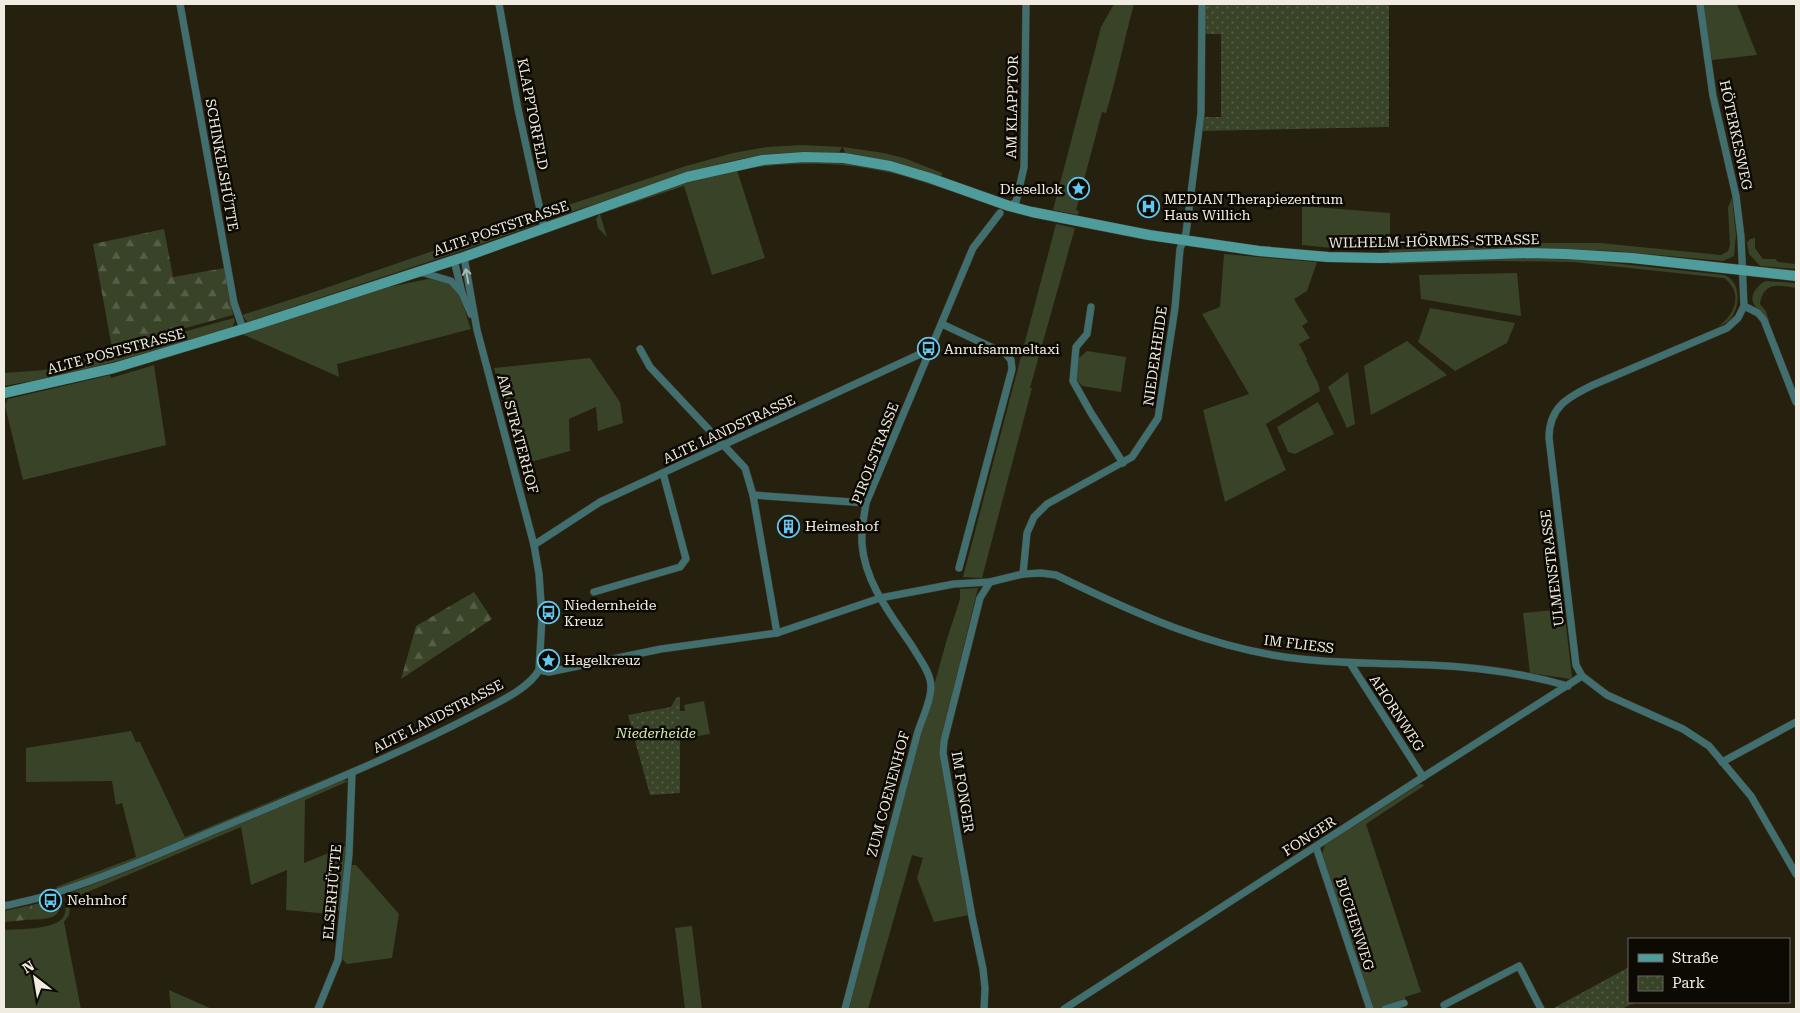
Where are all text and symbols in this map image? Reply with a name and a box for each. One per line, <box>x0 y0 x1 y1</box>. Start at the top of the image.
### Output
street label: AM KLAPPTOR <box>1003 55 1021 159</box>
street label: KLAPPTORFELD <box>514 57 552 171</box>
street label: HÖTERKESWEG <box>1717 78 1756 192</box>
street label: SCHINKELSHÜTTE <box>202 98 242 232</box>
place icon: Diesellok <box>1067 177 1091 201</box>
place label: Diesellok <box>1000 181 1063 197</box>
place label: MEDIAN Therapiezentrum Haus Willich <box>1164 191 1343 223</box>
hospital icon: MEDIAN Therapiezentrum Haus Willich <box>1136 195 1160 219</box>
street label: ALTE POSTSTRASSE <box>431 197 571 259</box>
street label: WILHELM-HÖRMES-STRASSE <box>1329 231 1540 251</box>
one-way arrow <box>462 268 472 284</box>
street label: NIEDERHEIDE <box>1140 305 1170 407</box>
street label: ALTE POSTSTRASSE <box>45 325 187 377</box>
bus stop icon: Anrufsammeltaxi <box>916 337 940 361</box>
place label: Anrufsammeltaxi <box>944 341 1060 357</box>
street label: AM STRATERHOF <box>494 373 542 495</box>
street label: ALTE LANDSTRASSE <box>660 391 798 467</box>
street label: PIROLSTRASSE <box>848 400 902 506</box>
street label: ULMENSTRASSE <box>1537 509 1567 627</box>
building icon: Heimeshof <box>777 514 801 538</box>
place label: Heimeshof <box>805 518 879 534</box>
place label: Niedernheide Kreuz <box>564 597 657 629</box>
bus stop icon: Niedernheide Kreuz <box>536 601 560 625</box>
street label: IM FLIESS <box>1263 632 1335 656</box>
place icon: Hagelkreuz <box>536 648 560 672</box>
place label: Hagelkreuz <box>564 652 640 668</box>
street label: AHORNWEG <box>1367 672 1428 754</box>
street label: ALTE LANDSTRASSE <box>370 676 506 756</box>
park label: Niederheide <box>615 725 696 741</box>
street label: ZUM COENENHOF <box>864 729 912 859</box>
street label: IM FONGER <box>949 750 977 834</box>
street label: FONGER <box>1279 813 1339 859</box>
street label: ELSERHÜTTE <box>320 844 344 940</box>
street label: BUCHENWEG <box>1333 876 1378 972</box>
bus stop icon: Nehnhof <box>39 888 63 912</box>
place label: Nehnhof <box>67 892 127 908</box>
legend <box>1628 938 1790 1003</box>
text: Straße <box>1672 949 1719 967</box>
north arrow <box>10 953 60 1003</box>
text: N <box>20 957 37 976</box>
text: Park <box>1672 974 1706 992</box>

